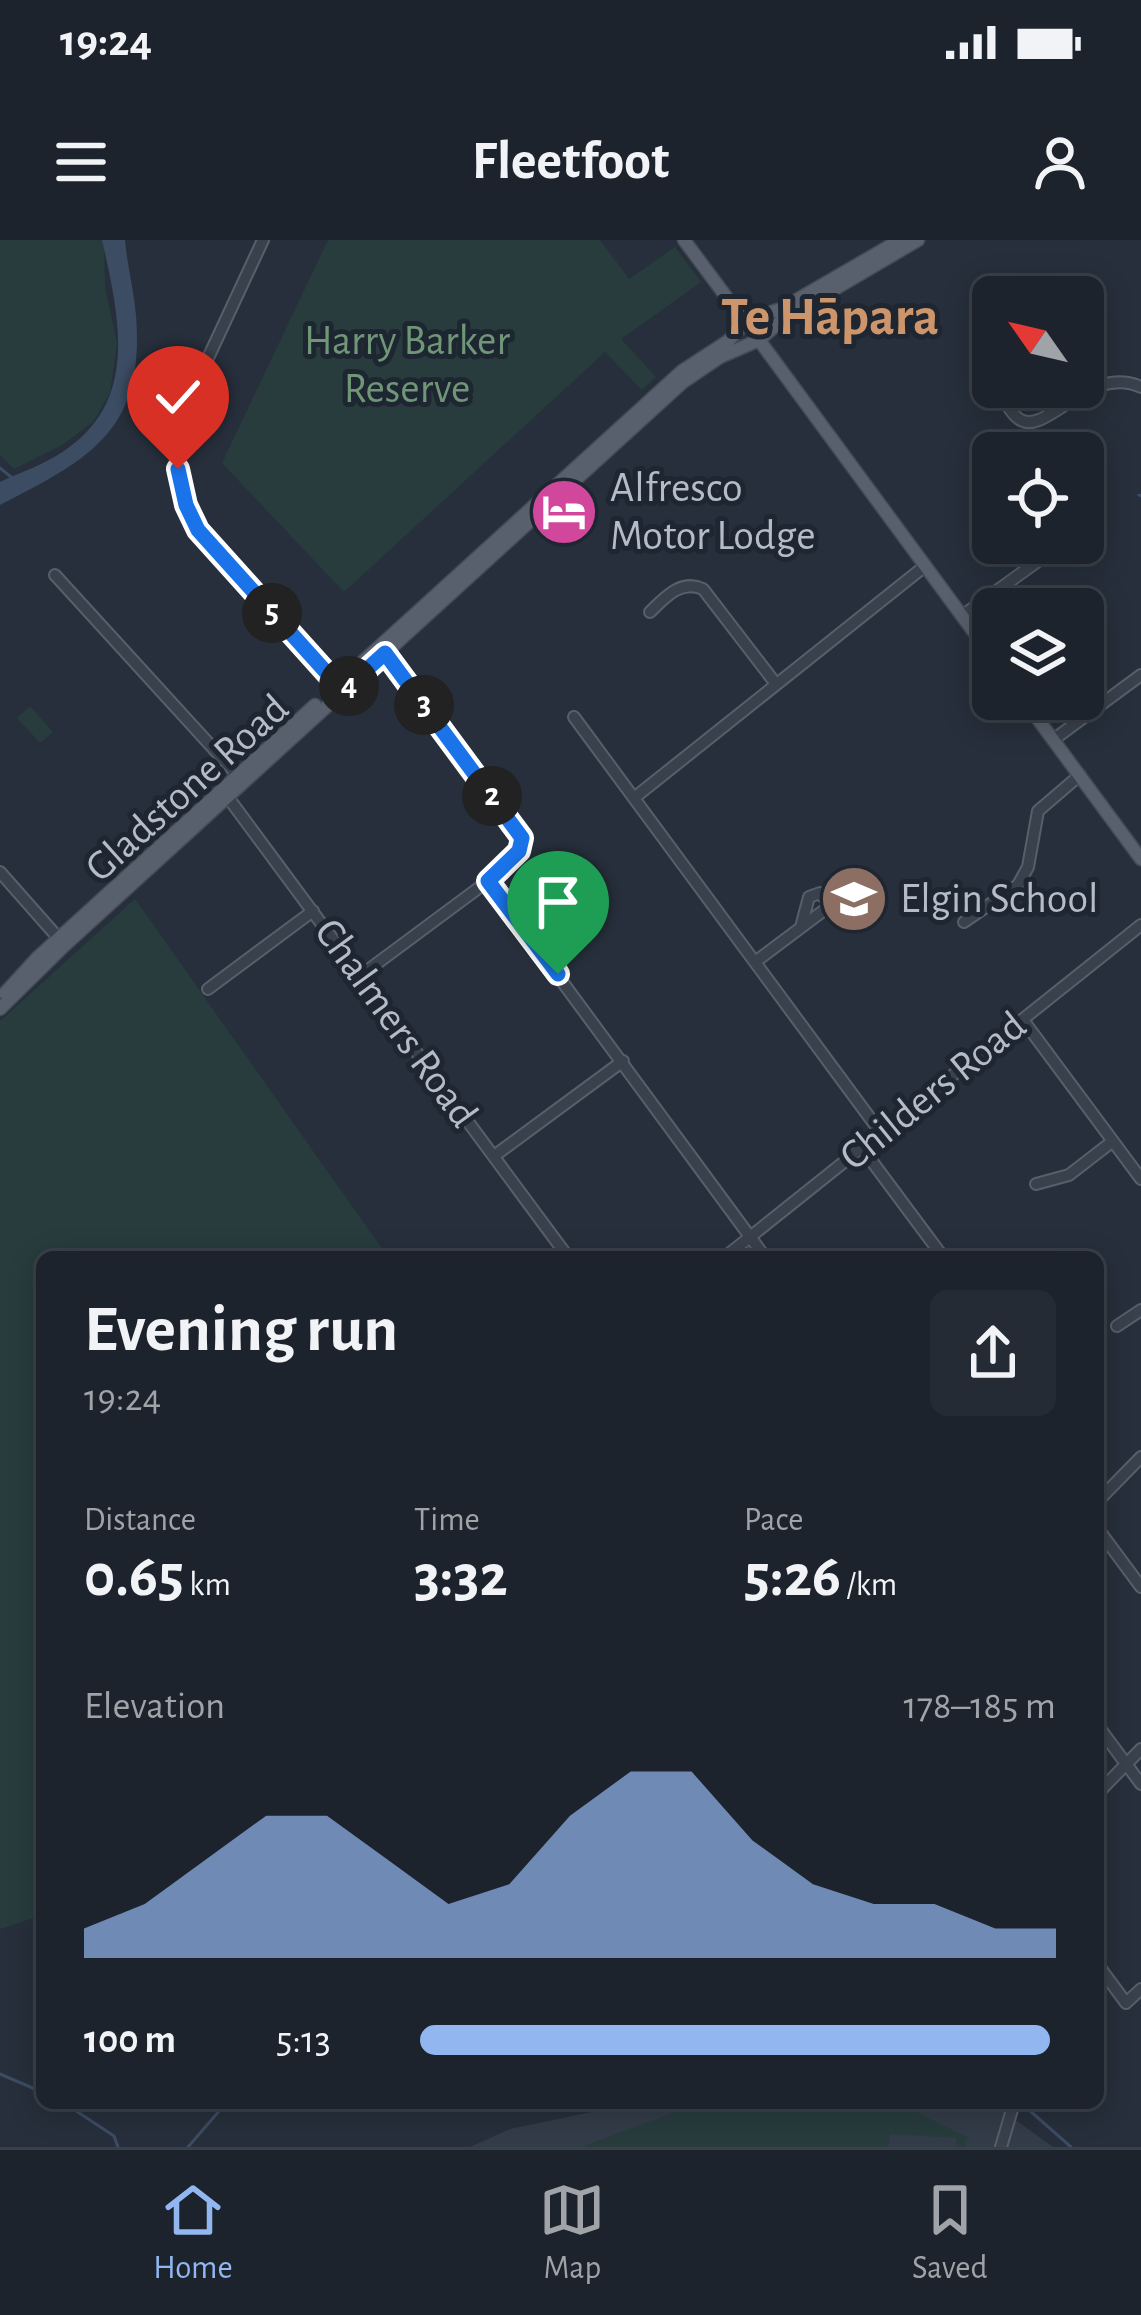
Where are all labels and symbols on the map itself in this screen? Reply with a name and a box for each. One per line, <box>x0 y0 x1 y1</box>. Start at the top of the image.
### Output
north arrow <box>972 276 1104 408</box>
district label: Te Hāpara <box>721 291 939 345</box>
park label: Harry Barker Reserve <box>304 320 510 410</box>
pin <box>127 346 229 469</box>
place label: Alfresco Motor Lodge <box>610 467 816 557</box>
hotel icon: Alfresco Motor Lodge <box>529 477 599 547</box>
pin: 5 <box>242 583 302 643</box>
pin: 4 <box>319 656 379 716</box>
pin: 3 <box>394 675 454 735</box>
street label: Gladstone Road <box>78 687 296 889</box>
pin: 2 <box>462 766 522 826</box>
pin <box>507 851 609 974</box>
school or university icon: Elgin School <box>819 864 889 934</box>
place label: Elgin School <box>900 878 1098 920</box>
street label: Chalmers Road <box>307 911 485 1135</box>
street label: Childers Road <box>832 1004 1034 1178</box>

